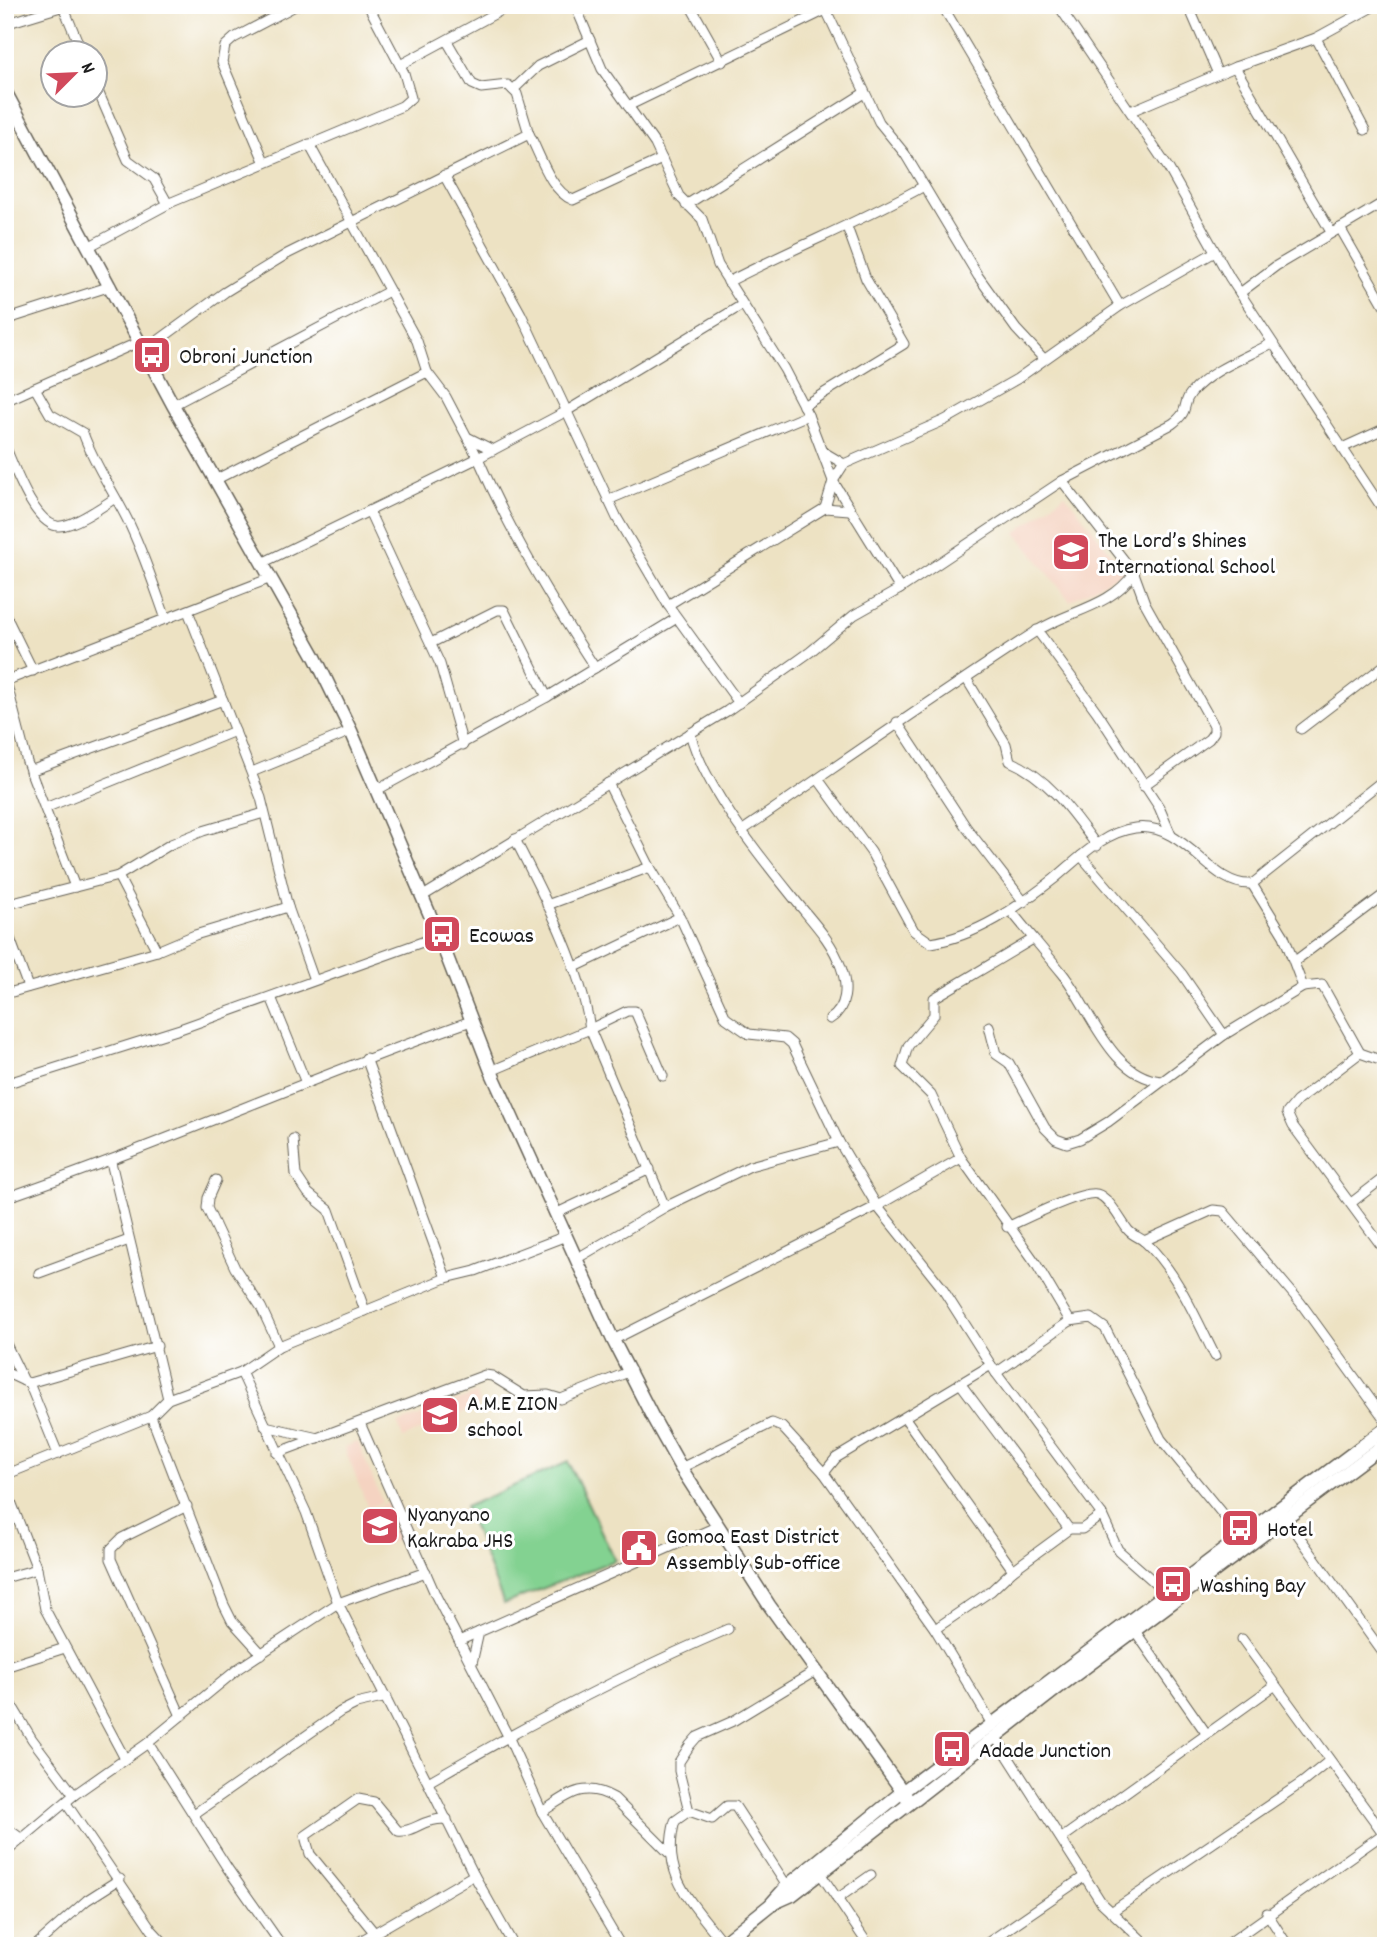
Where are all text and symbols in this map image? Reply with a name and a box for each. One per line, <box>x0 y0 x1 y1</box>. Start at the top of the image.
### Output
north arrow <box>38 38 108 108</box>
text: N <box>72 59 101 78</box>
bus stop icon: Obroni Junction <box>131 334 173 376</box>
place label: Obroni Junction <box>179 342 313 375</box>
place label: The Lord’s Shines International School <box>1098 526 1276 585</box>
school or university icon: The Lord’s Shines International School <box>1050 531 1092 573</box>
bus stop icon: Ecowas <box>421 913 463 955</box>
place label: Ecowas <box>469 921 534 954</box>
place label: A.M.E ZION school <box>467 1389 558 1448</box>
school or university icon: A.M.E ZION school <box>419 1394 461 1436</box>
place label: Nyanyano Kakraba JHS <box>407 1500 513 1559</box>
school or university icon: Nyanyano Kakraba JHS <box>359 1505 401 1547</box>
bus stop icon: Hotel <box>1219 1507 1261 1549</box>
place label: Hotel <box>1267 1515 1314 1548</box>
place label: Gomoa East District Assembly Sub-office <box>666 1522 840 1581</box>
public building icon: Gomoa East District Assembly Sub-office <box>618 1527 660 1569</box>
bus stop icon: Washing Bay <box>1152 1563 1194 1605</box>
place label: Washing Bay <box>1200 1571 1306 1604</box>
bus stop icon: Adade Junction <box>931 1728 973 1770</box>
place label: Adade Junction <box>979 1736 1111 1769</box>

